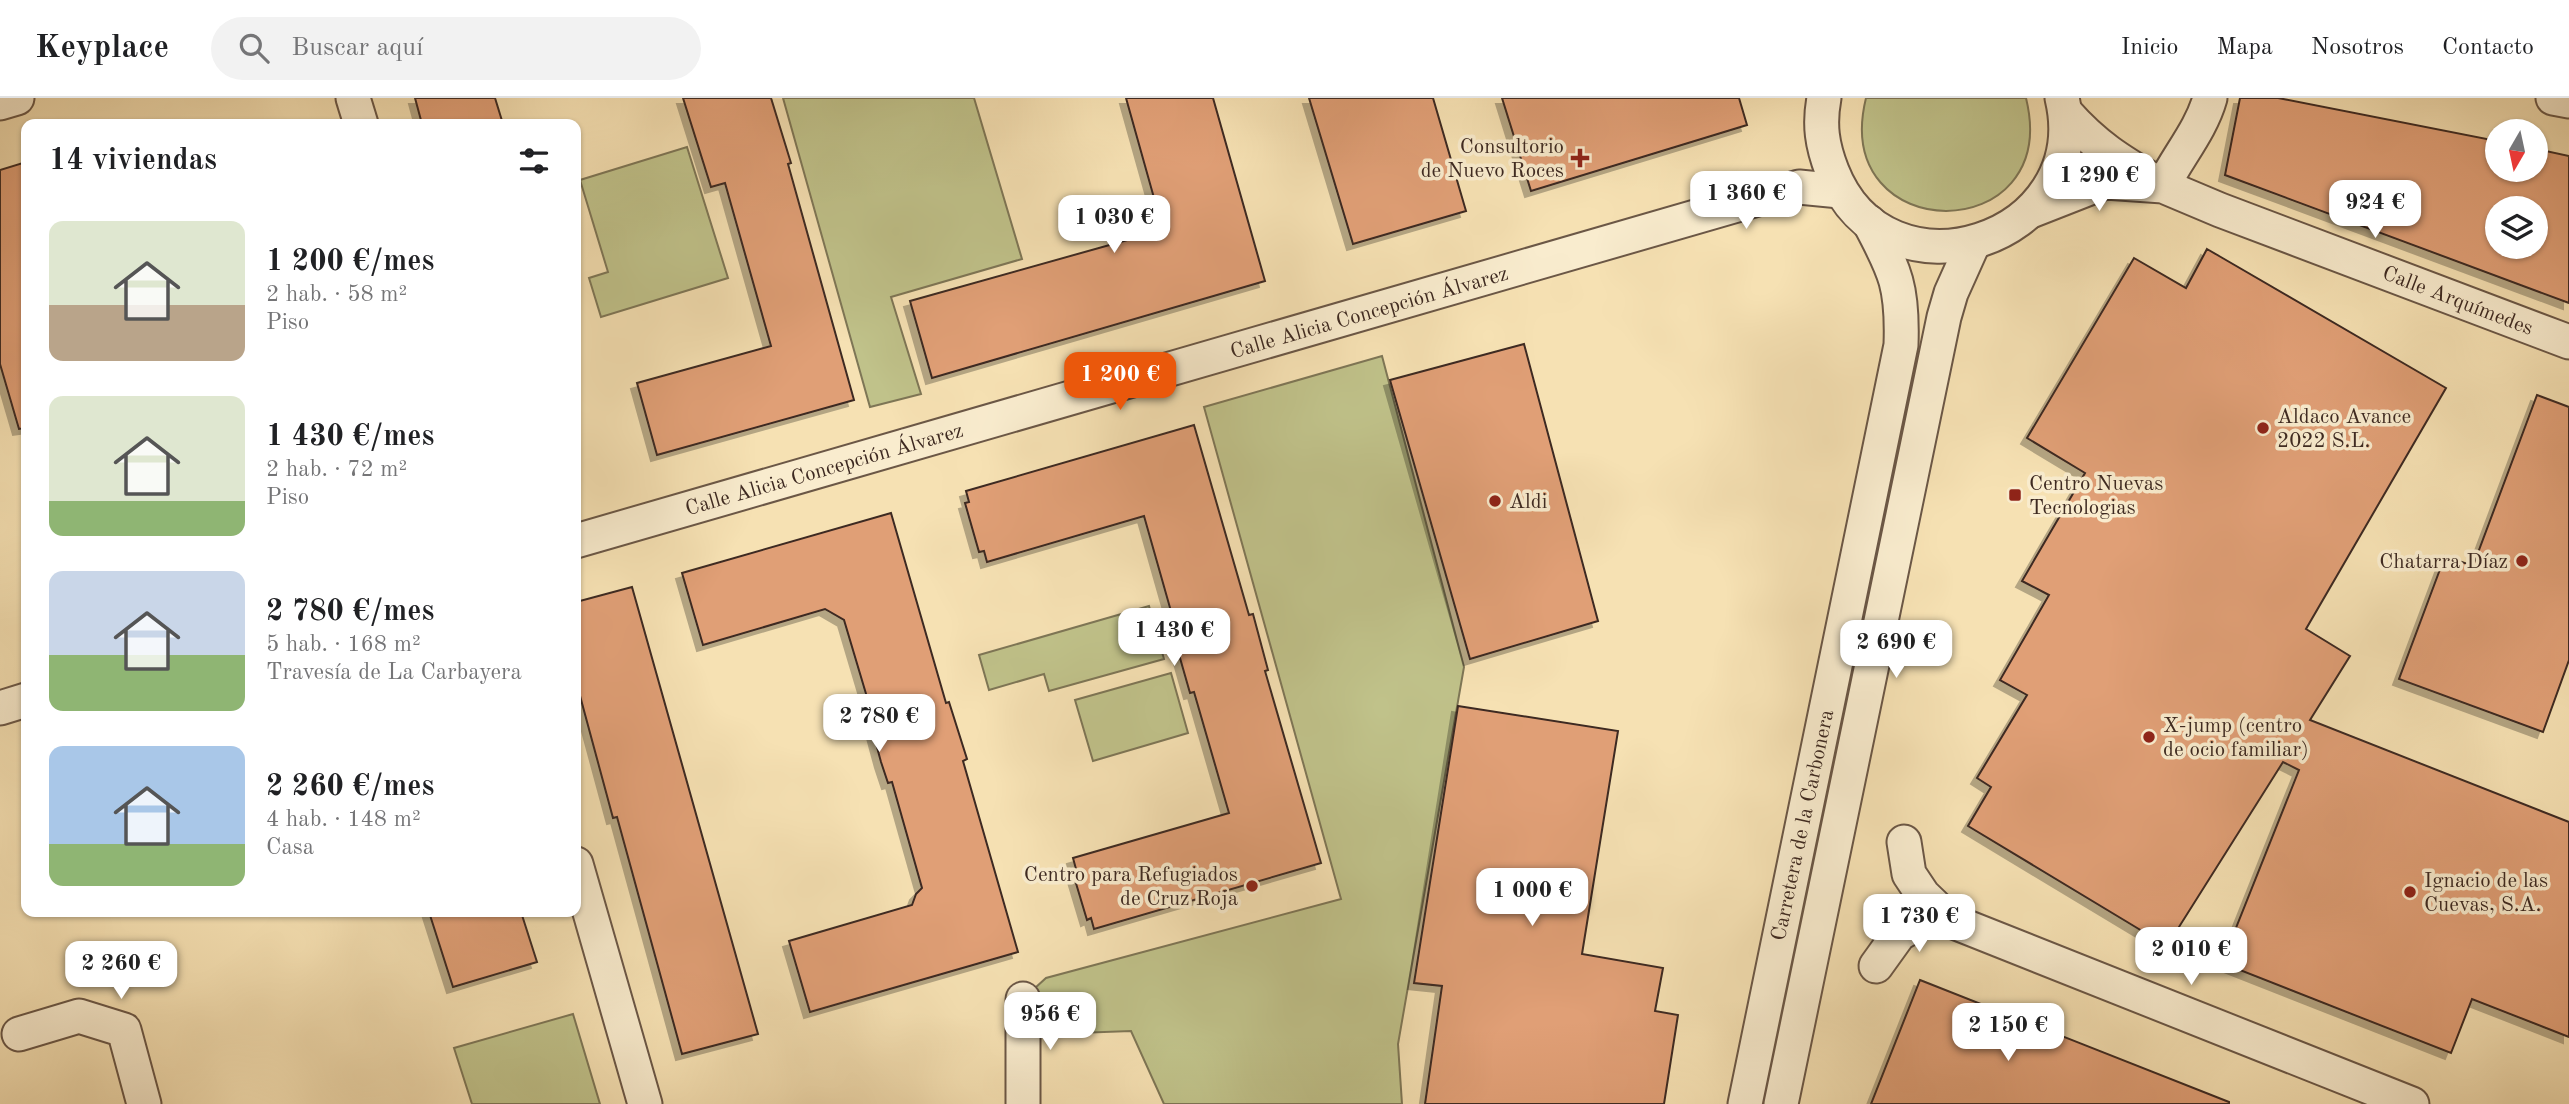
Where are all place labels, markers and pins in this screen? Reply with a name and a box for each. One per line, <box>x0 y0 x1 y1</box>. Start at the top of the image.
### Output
place label: Consultorio de Nuevo Roces <box>1421 137 1564 182</box>
marker: Consultorio de Nuevo Roces <box>1570 148 1590 168</box>
pin: 1 290 € <box>2034 153 2164 213</box>
pin: 1 360 € <box>1681 172 1811 231</box>
pin: 924 € <box>2326 180 2424 240</box>
pin: 1 030 € <box>1049 195 1179 255</box>
pin: 1 200 € <box>1055 352 1185 412</box>
place label: Aldaco Avance 2022 S.L. <box>2277 407 2411 452</box>
marker: Aldaco Avance 2022 S.L. <box>2255 420 2271 436</box>
place label: Centro Nuevas Tecnologias <box>2029 474 2163 519</box>
marker: Centro Nuevas Tecnologias <box>2007 487 2023 503</box>
place label: Aldi <box>1509 492 1547 513</box>
marker: Aldi <box>1487 493 1503 509</box>
place label: Chatarra Díaz <box>2379 552 2508 573</box>
marker: Chatarra Díaz <box>2514 553 2530 569</box>
pin: 1 430 € <box>1109 608 1239 668</box>
pin: 2 690 € <box>1831 620 1961 680</box>
pin: 2 780 € <box>814 694 944 754</box>
place label: X-jump (centro de ocio familiar) <box>2163 716 2309 761</box>
marker: X-jump (centro de ocio familiar) <box>2141 729 2157 745</box>
place label: Centro para Refugiados de Cruz Roja <box>1024 865 1238 910</box>
pin: 1 000 € <box>1467 868 1597 928</box>
place label: Ignacio de las Cuevas, S.A. <box>2424 871 2548 916</box>
marker: Centro para Refugiados de Cruz Roja <box>1244 878 1260 894</box>
marker: Ignacio de las Cuevas, S.A. <box>2402 884 2418 900</box>
pin: 1 730 € <box>1854 894 1984 954</box>
pin: 2 010 € <box>2126 928 2256 987</box>
pin: 2 260 € <box>56 942 186 1001</box>
pin: 956 € <box>1001 992 1099 1052</box>
pin: 2 150 € <box>1943 1004 2073 1063</box>

